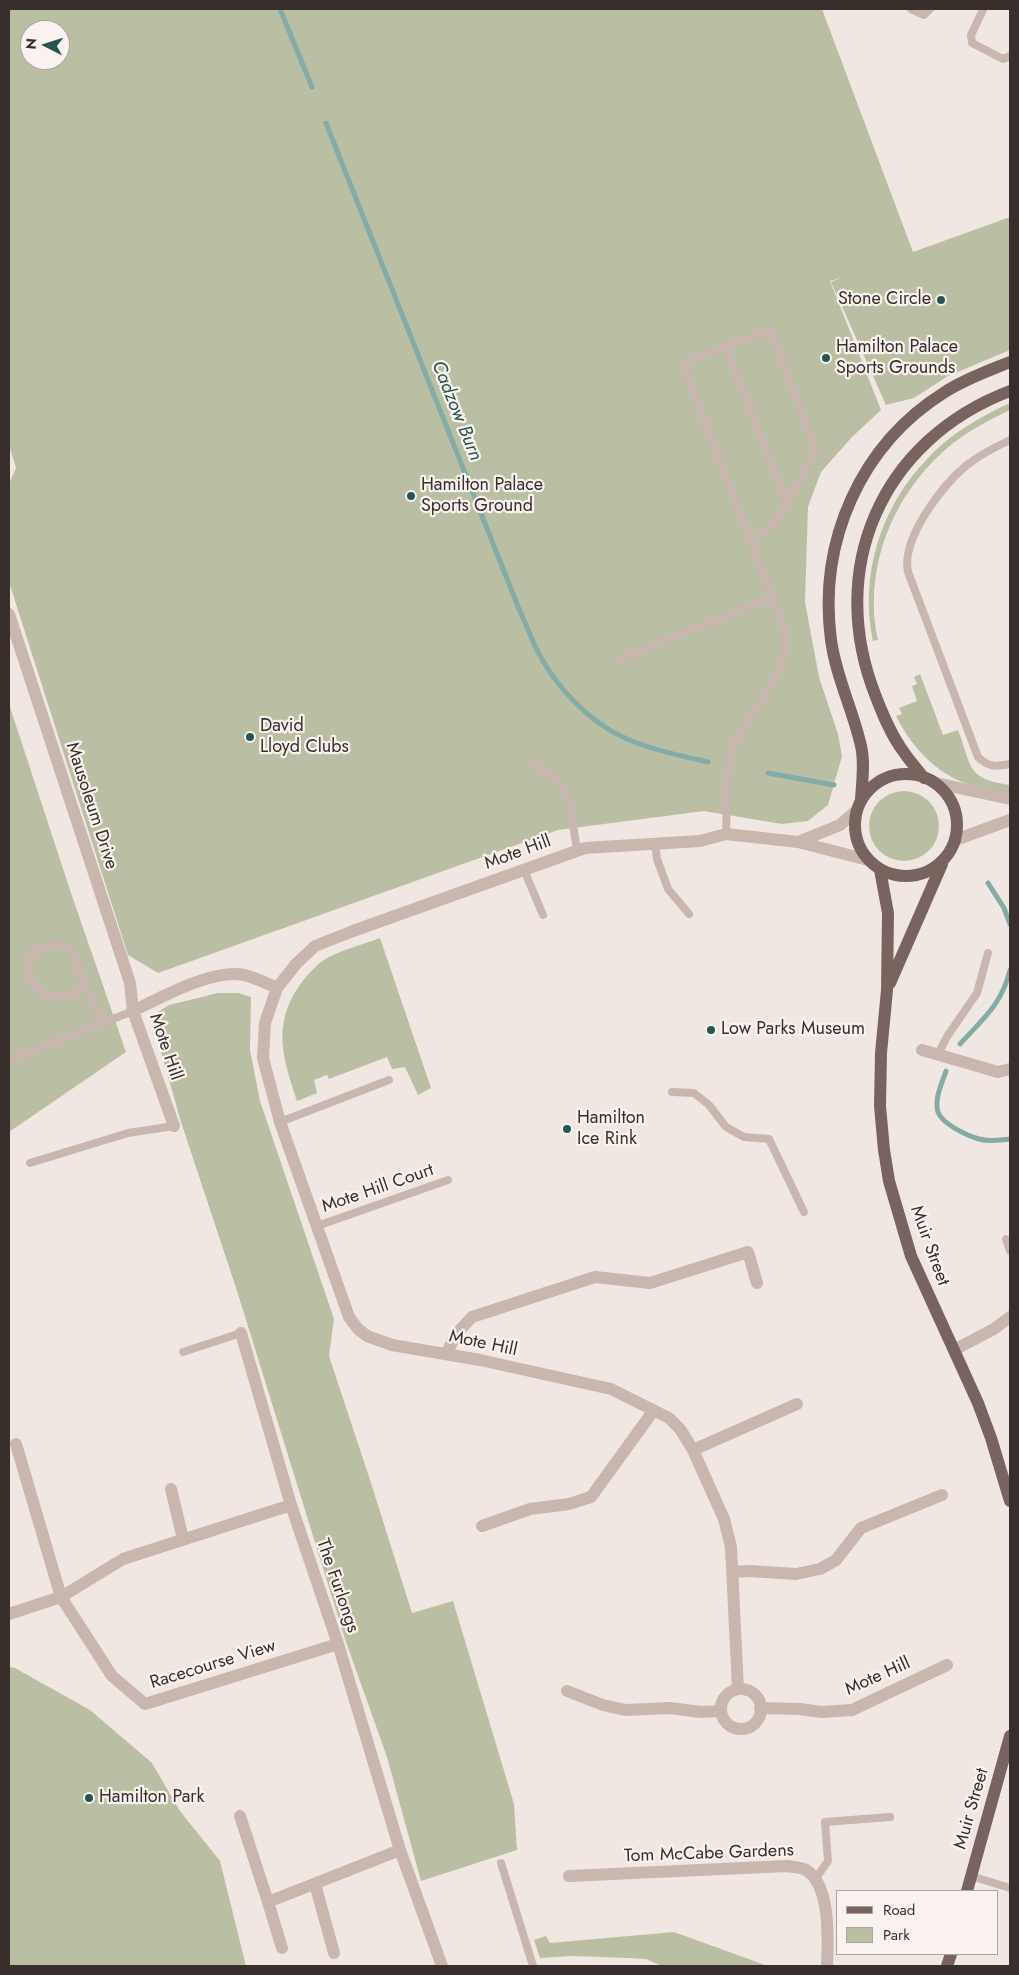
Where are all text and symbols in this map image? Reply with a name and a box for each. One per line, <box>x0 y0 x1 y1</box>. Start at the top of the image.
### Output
north arrow <box>20 20 70 70</box>
text: N <box>21 37 42 50</box>
place label: Stone Circle <box>838 289 931 311</box>
marker: Stone Circle <box>935 294 947 306</box>
place label: Hamilton Palace Sports Grounds <box>836 337 958 379</box>
marker: Hamilton Palace Sports Grounds <box>820 352 832 364</box>
water label: Cadzow Burn <box>426 358 486 464</box>
place label: Hamilton Palace Sports Ground <box>421 475 543 518</box>
marker: Hamilton Palace Sports Ground <box>405 490 417 502</box>
place label: David Lloyd Clubs <box>260 716 349 759</box>
marker: David Lloyd Clubs <box>244 731 256 743</box>
street label: Mausoleum Drive <box>60 740 122 872</box>
street label: Mote Hill <box>482 831 554 875</box>
street label: Mote Hill <box>144 1011 186 1083</box>
place label: Low Parks Museum <box>721 1019 865 1041</box>
marker: Low Parks Museum <box>705 1024 717 1036</box>
place label: Hamilton Ice Rink <box>577 1108 645 1150</box>
marker: Hamilton Ice Rink <box>561 1123 573 1135</box>
street label: Mote Hill Court <box>319 1160 437 1218</box>
street label: Muir Street <box>905 1203 953 1289</box>
street label: Mote Hill <box>447 1326 519 1362</box>
street label: The Furlongs <box>311 1536 363 1636</box>
street label: Racecourse View <box>147 1636 279 1694</box>
street label: Mote Hill <box>842 1653 914 1701</box>
street label: Muir Street <box>950 1766 994 1852</box>
place label: Hamilton Park <box>99 1787 204 1809</box>
marker: Hamilton Park <box>83 1792 95 1804</box>
street label: Tom McCabe Gardens <box>624 1840 794 1868</box>
legend <box>836 1890 999 1955</box>
text: Road <box>883 1899 915 1921</box>
text: Park <box>883 1924 910 1946</box>

